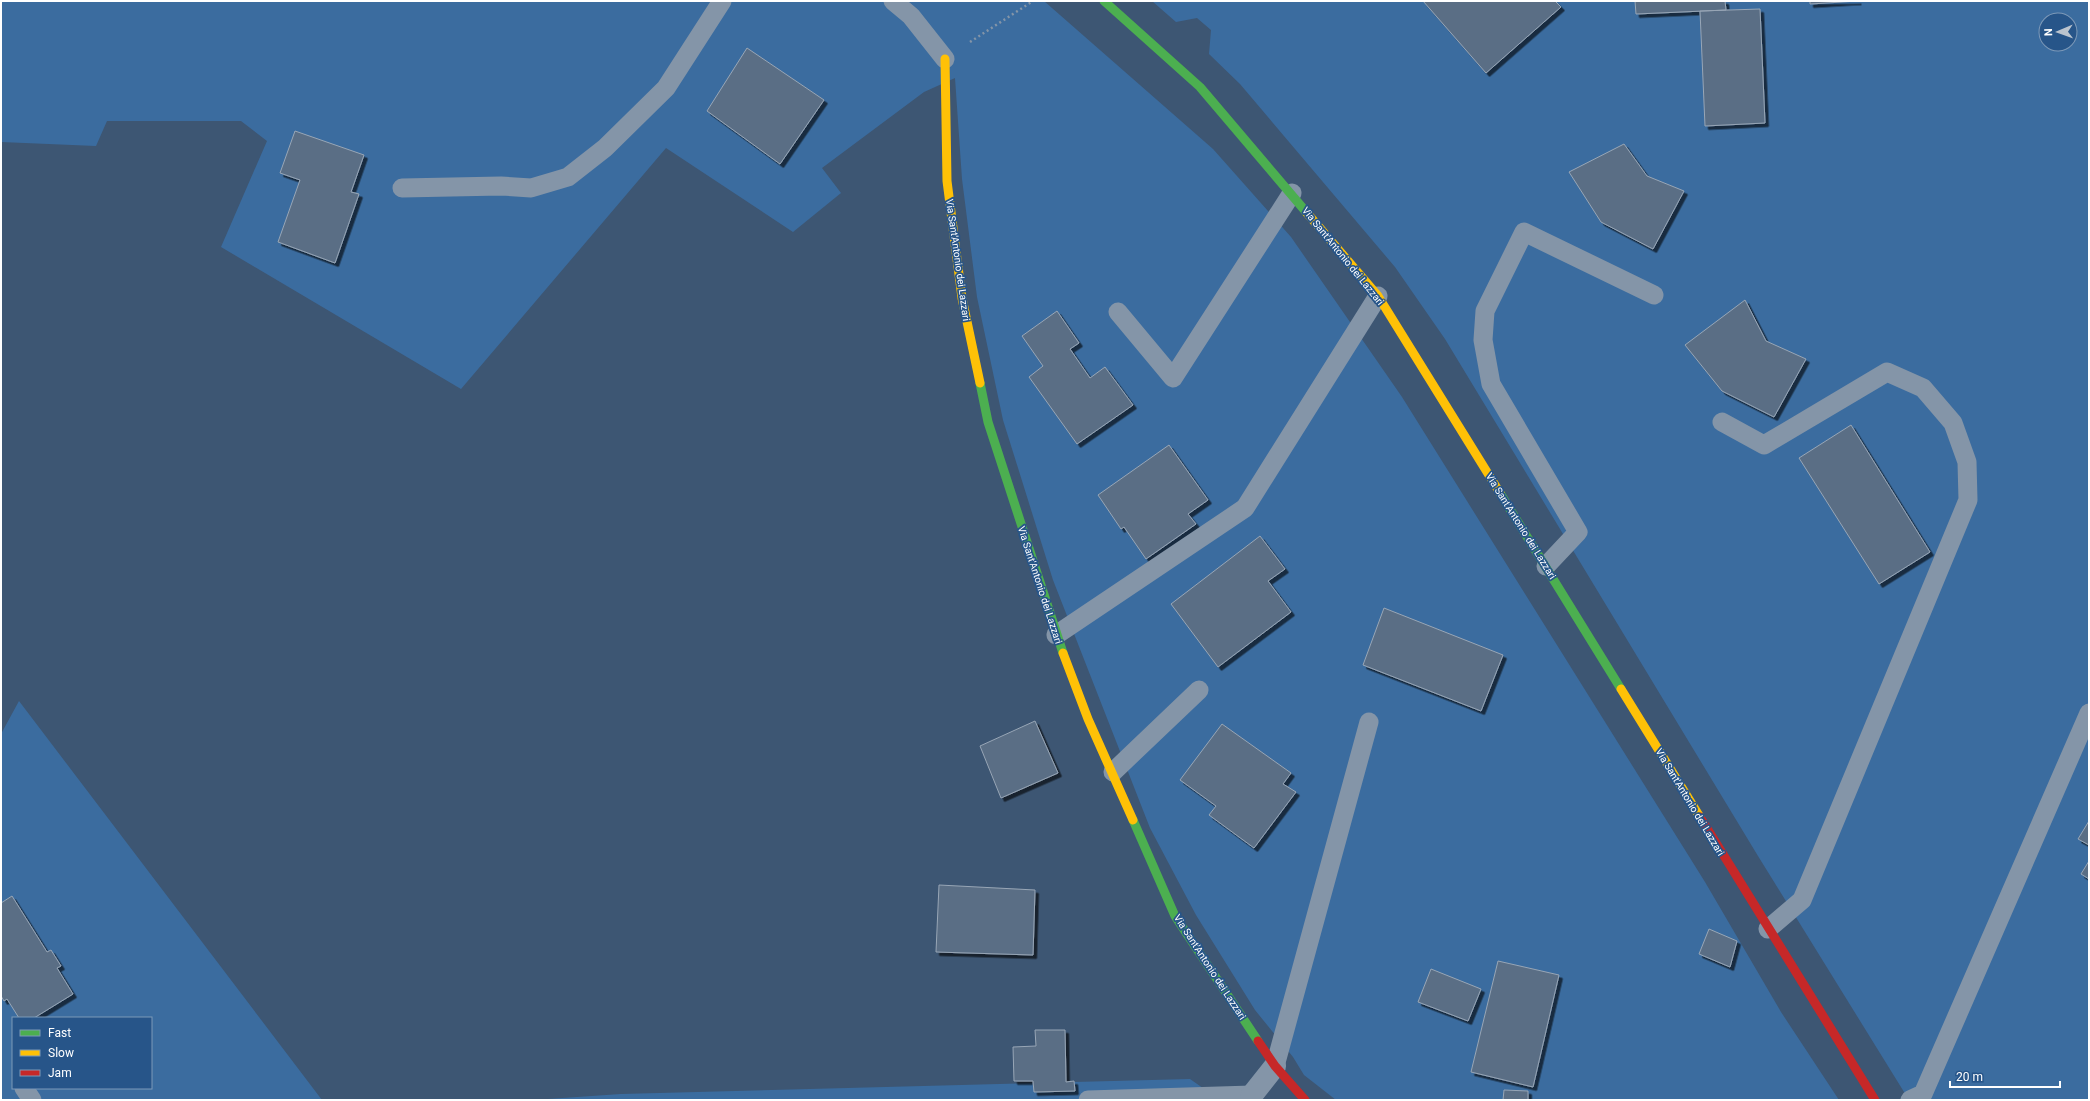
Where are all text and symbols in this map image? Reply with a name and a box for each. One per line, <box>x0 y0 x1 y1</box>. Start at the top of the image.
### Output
north arrow <box>2038 12 2078 52</box>
text: N <box>2042 28 2055 36</box>
street label: Via Sant'Antonio dei Lazzari <box>944 198 972 322</box>
street label: Via Sant'Antonio dei Lazzari <box>1300 205 1386 307</box>
street label: Via Sant'Antonio dei Lazzari <box>1484 471 1558 581</box>
street label: Via Sant'Antonio dei Lazzari <box>1016 525 1064 645</box>
street label: Via Sant'Antonio dei Lazzari <box>1654 746 1726 858</box>
street label: Via Sant'Antonio dei Lazzari <box>1172 912 1248 1022</box>
legend <box>12 1017 152 1089</box>
text: Fast <box>48 1026 71 1040</box>
text: Slow <box>48 1046 74 1060</box>
scale bar <box>1950 1063 2060 1089</box>
text: Jam <box>48 1066 72 1080</box>
text: 20 m <box>1956 1070 1983 1084</box>

